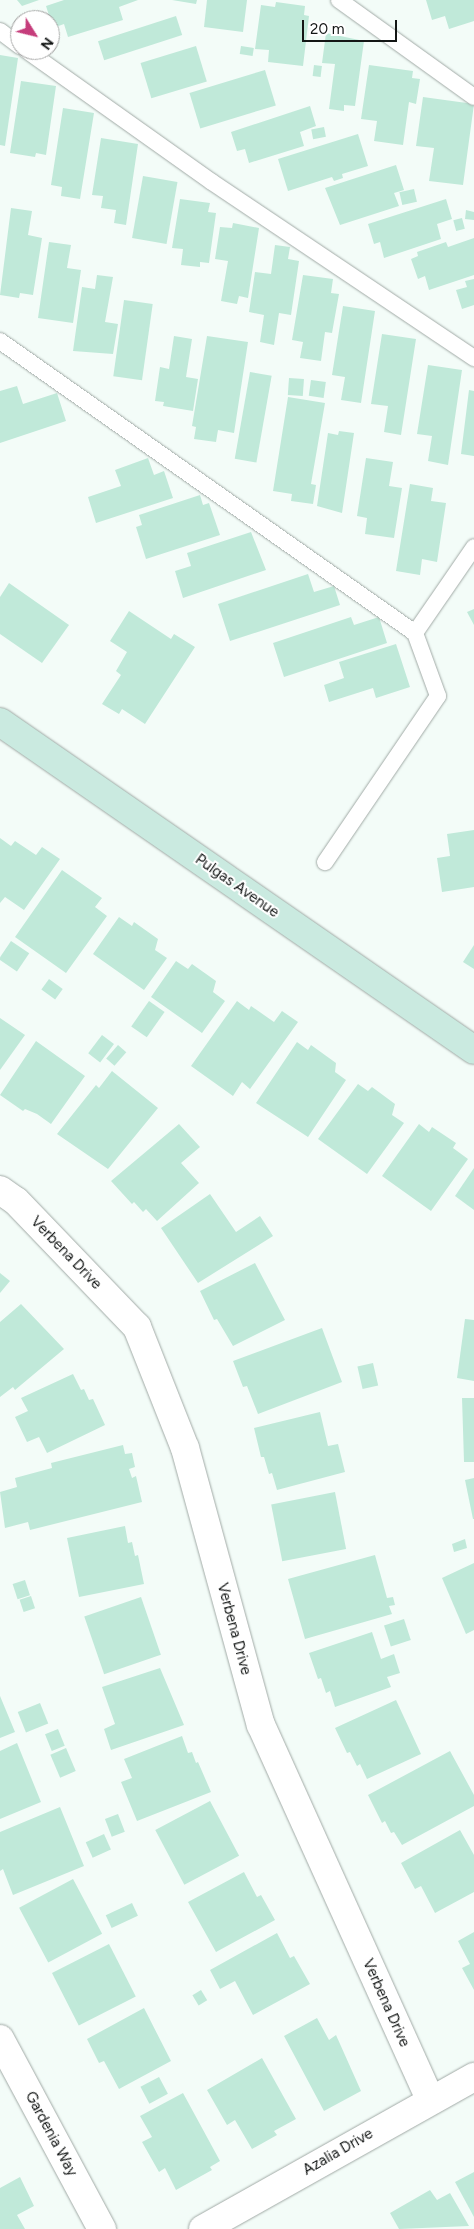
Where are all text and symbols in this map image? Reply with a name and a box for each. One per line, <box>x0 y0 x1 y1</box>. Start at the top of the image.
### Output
north arrow <box>10 10 60 60</box>
scale bar <box>304 10 399 42</box>
text: 20 m <box>310 20 344 38</box>
text: N <box>37 34 57 53</box>
street label: Pulgas Avenue <box>192 850 282 922</box>
street label: Verbena Drive <box>27 1213 105 1293</box>
street label: Verbena Drive <box>213 1581 255 1677</box>
street label: Verbena Drive <box>359 1956 413 2050</box>
street label: Gardenia Way <box>21 2088 81 2180</box>
street label: Azalia Drive <box>300 2125 376 2179</box>

